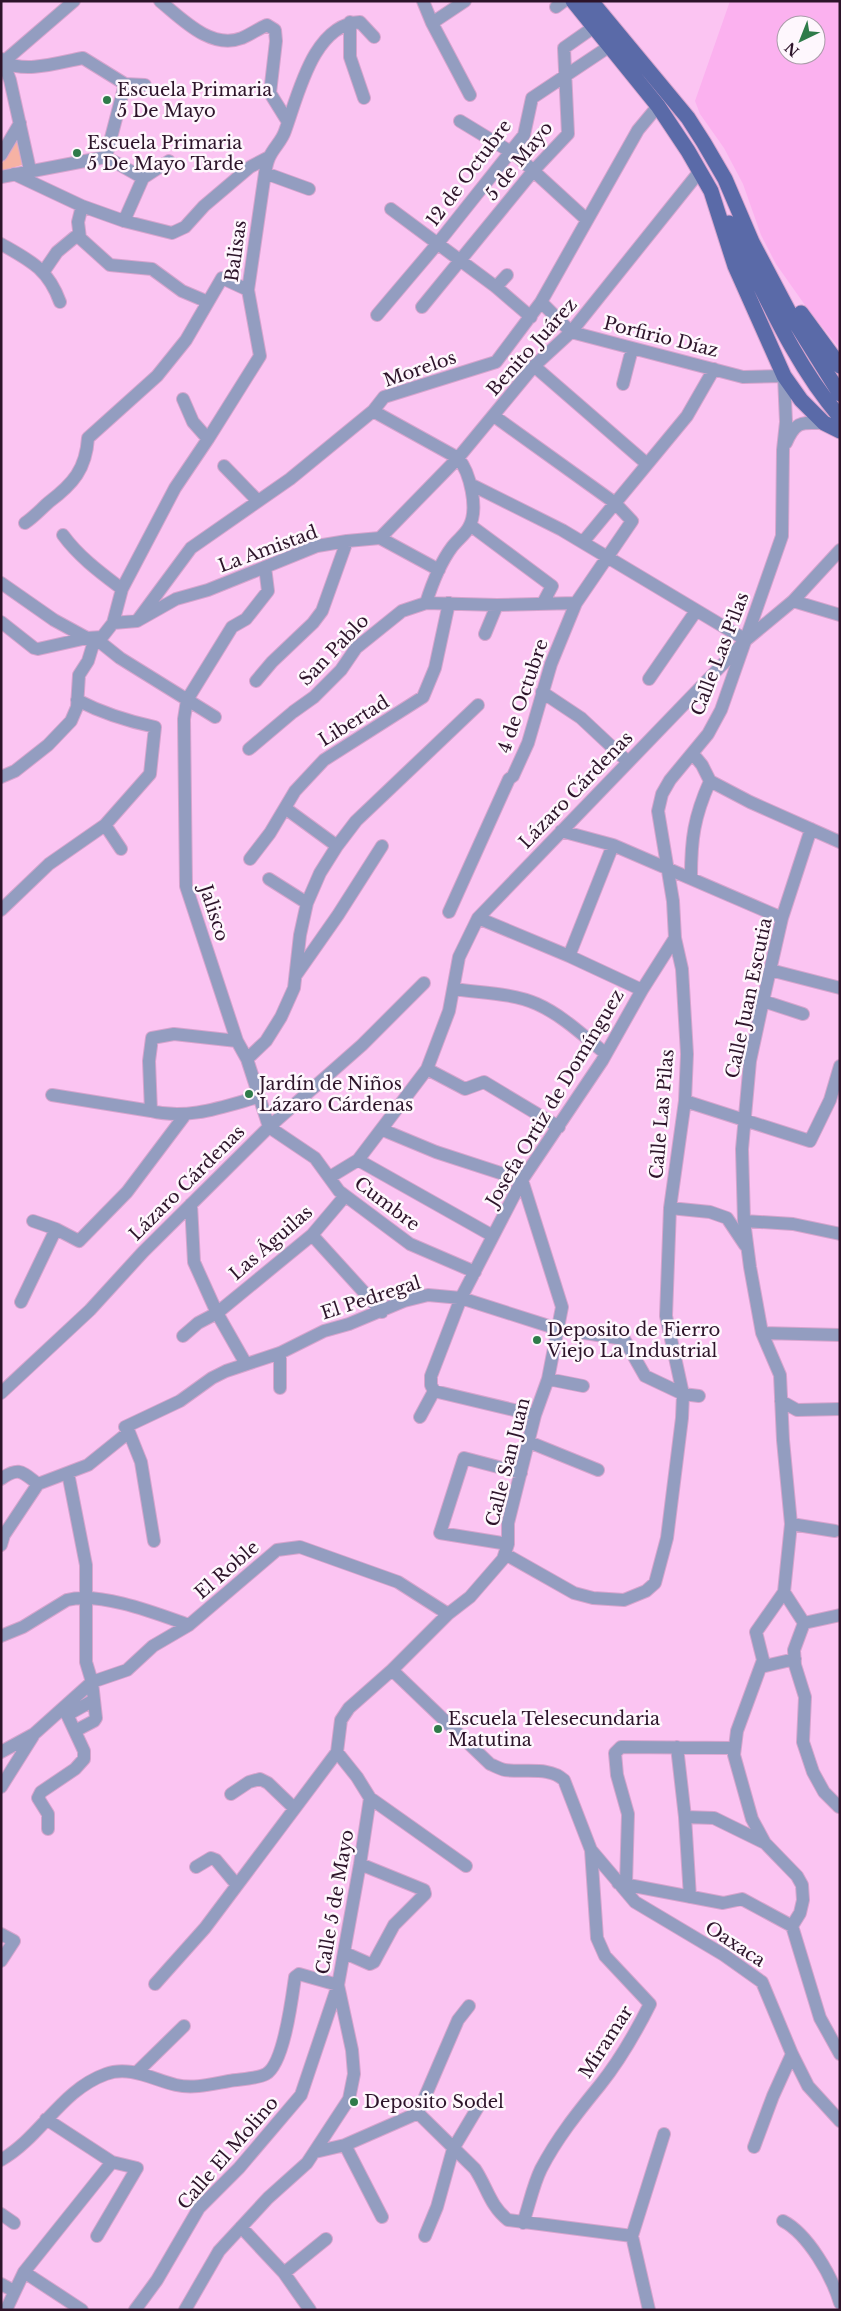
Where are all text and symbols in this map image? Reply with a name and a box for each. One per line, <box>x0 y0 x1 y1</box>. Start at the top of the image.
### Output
north arrow <box>776 15 826 65</box>
text: N <box>781 38 803 61</box>
place label: Escuela Primaria 5 De Mayo <box>117 79 272 122</box>
marker: Escuela Primaria 5 De Mayo <box>101 94 113 106</box>
street label: 12 de Octubre <box>422 115 516 231</box>
street label: 5 de Mayo <box>481 117 557 205</box>
place label: Escuela Primaria 5 De Mayo Tarde <box>87 132 244 175</box>
marker: Escuela Primaria 5 De Mayo Tarde <box>71 147 83 159</box>
street label: Balisas <box>221 219 251 283</box>
street label: Benito Juárez <box>482 294 582 400</box>
street label: Porfirio Díaz <box>601 312 721 362</box>
street label: Morelos <box>381 346 459 392</box>
street label: La Amistad <box>215 521 321 577</box>
street label: Calle Las Pilas <box>686 589 754 719</box>
street label: San Pablo <box>295 610 373 690</box>
street label: 4 de Octubre <box>493 636 553 756</box>
street label: Libertad <box>315 691 393 751</box>
street label: Lázaro Cárdenas <box>515 727 637 853</box>
street label: Jalisco <box>194 880 233 944</box>
street label: Calle Juan Escutia <box>721 916 777 1080</box>
street label: Josefa Ortiz de Domínguez <box>480 985 629 1212</box>
street label: Calle Las Pilas <box>645 1048 679 1180</box>
place label: Jardín de Niños Lázaro Cárdenas <box>257 1073 413 1116</box>
marker: Jardín de Niños Lázaro Cárdenas <box>243 1088 255 1100</box>
street label: Lázaro Cárdenas <box>125 1121 249 1245</box>
street label: Cumbre <box>350 1172 424 1236</box>
street label: Las Águilas <box>224 1200 317 1285</box>
street label: El Pedregal <box>318 1271 424 1324</box>
place label: Deposito de Fierro Viejo La Industrial <box>546 1319 720 1362</box>
marker: Deposito de Fierro Viejo La Industrial <box>531 1334 543 1346</box>
street label: Calle San Juan <box>481 1395 535 1529</box>
street label: El Roble <box>190 1536 264 1604</box>
place label: Escuela Telesecundaria Matutina <box>448 1708 660 1751</box>
marker: Escuela Telesecundaria Matutina <box>432 1723 444 1735</box>
street label: Calle 5 de Mayo <box>311 1828 359 1976</box>
street label: Oaxaca <box>701 1916 769 1972</box>
street label: Miramar <box>574 2001 638 2082</box>
place label: Deposito Sodel <box>364 2091 504 2113</box>
street label: Calle El Molino <box>173 2092 283 2214</box>
marker: Deposito Sodel <box>348 2096 360 2108</box>

